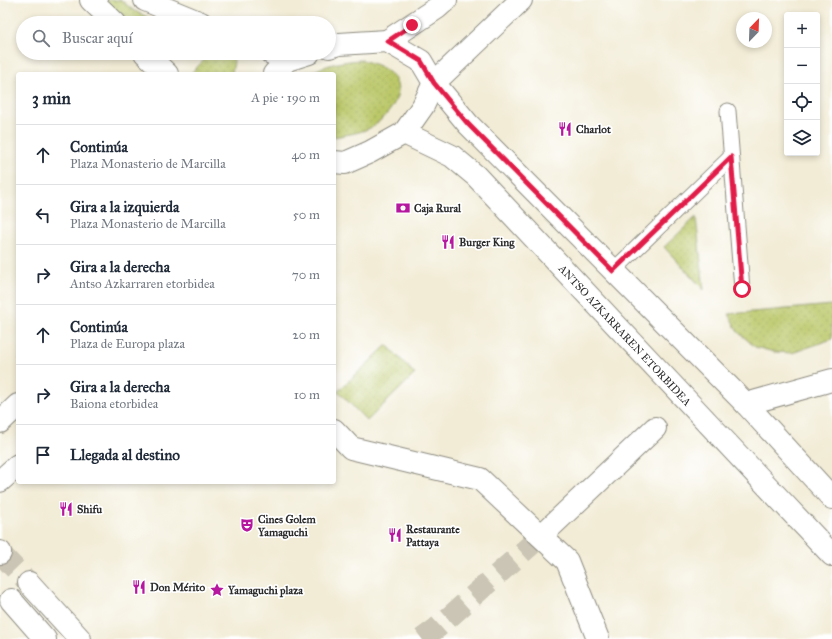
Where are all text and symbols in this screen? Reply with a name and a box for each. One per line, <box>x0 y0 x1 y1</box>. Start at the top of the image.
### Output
north arrow <box>736 12 772 48</box>
map controls <box>784 12 820 156</box>
button: + <box>784 12 820 48</box>
search box <box>16 16 336 60</box>
route end <box>403 16 421 34</box>
icon: search <box>30 27 52 49</box>
text: Buscar aquí <box>62 29 133 47</box>
button: − <box>784 48 820 84</box>
button: locate <box>784 84 820 120</box>
text: 3 min <box>32 88 71 109</box>
text: A pie · 190 m <box>251 90 320 106</box>
button: layers <box>784 120 820 156</box>
restaurant icon: Charlot <box>557 121 573 137</box>
place label: Charlot <box>576 123 611 136</box>
text: Continúa <box>70 138 128 156</box>
icon: ahead <box>32 144 54 166</box>
text: 40 m <box>291 147 320 163</box>
text: Plaza Monasterio de Marcilla <box>70 156 226 172</box>
text: Gira a la izquierda <box>70 198 179 216</box>
bank icon: Caja Rural <box>395 200 411 216</box>
place label: Caja Rural <box>414 202 462 216</box>
icon: left <box>32 204 54 226</box>
text: 50 m <box>293 207 320 223</box>
text: Plaza Monasterio de Marcilla <box>70 216 226 232</box>
restaurant icon: Burger King <box>440 234 456 250</box>
place label: Burger King <box>459 236 515 249</box>
text: Gira a la derecha <box>70 258 170 276</box>
street label: ANTSO AZKARRAREN ETORBIDEA <box>555 261 694 409</box>
icon: right <box>32 264 54 286</box>
text: 70 m <box>292 267 320 283</box>
text: Antso Azkarraren etorbidea <box>70 276 215 292</box>
route start <box>733 280 751 298</box>
text: Continúa <box>70 318 128 336</box>
icon: ahead <box>32 324 54 346</box>
text: 20 m <box>292 327 320 343</box>
text: Plaza de Europa plaza <box>70 336 185 352</box>
text: Gira a la derecha <box>70 378 170 396</box>
icon: right <box>32 384 54 406</box>
text: 10 m <box>294 387 320 403</box>
text: Baiona etorbidea <box>70 396 158 412</box>
icon: arrive <box>32 444 54 466</box>
text: Llegada al destino <box>70 446 180 464</box>
restaurant icon: Shifu <box>58 501 74 517</box>
place label: Shifu <box>77 503 102 516</box>
place label: Cines Golem Yamaguchi <box>257 513 317 539</box>
theatre icon: Cines Golem Yamaguchi <box>239 517 255 533</box>
place label: Restaurante Pattaya <box>406 523 460 550</box>
restaurant icon: Restaurante Pattaya <box>387 527 403 543</box>
restaurant icon: Don Mérito <box>131 579 147 595</box>
place label: Don Mérito <box>150 581 205 594</box>
place icon: Yamaguchi plaza <box>209 582 225 598</box>
place label: Yamaguchi plaza <box>227 584 303 598</box>

